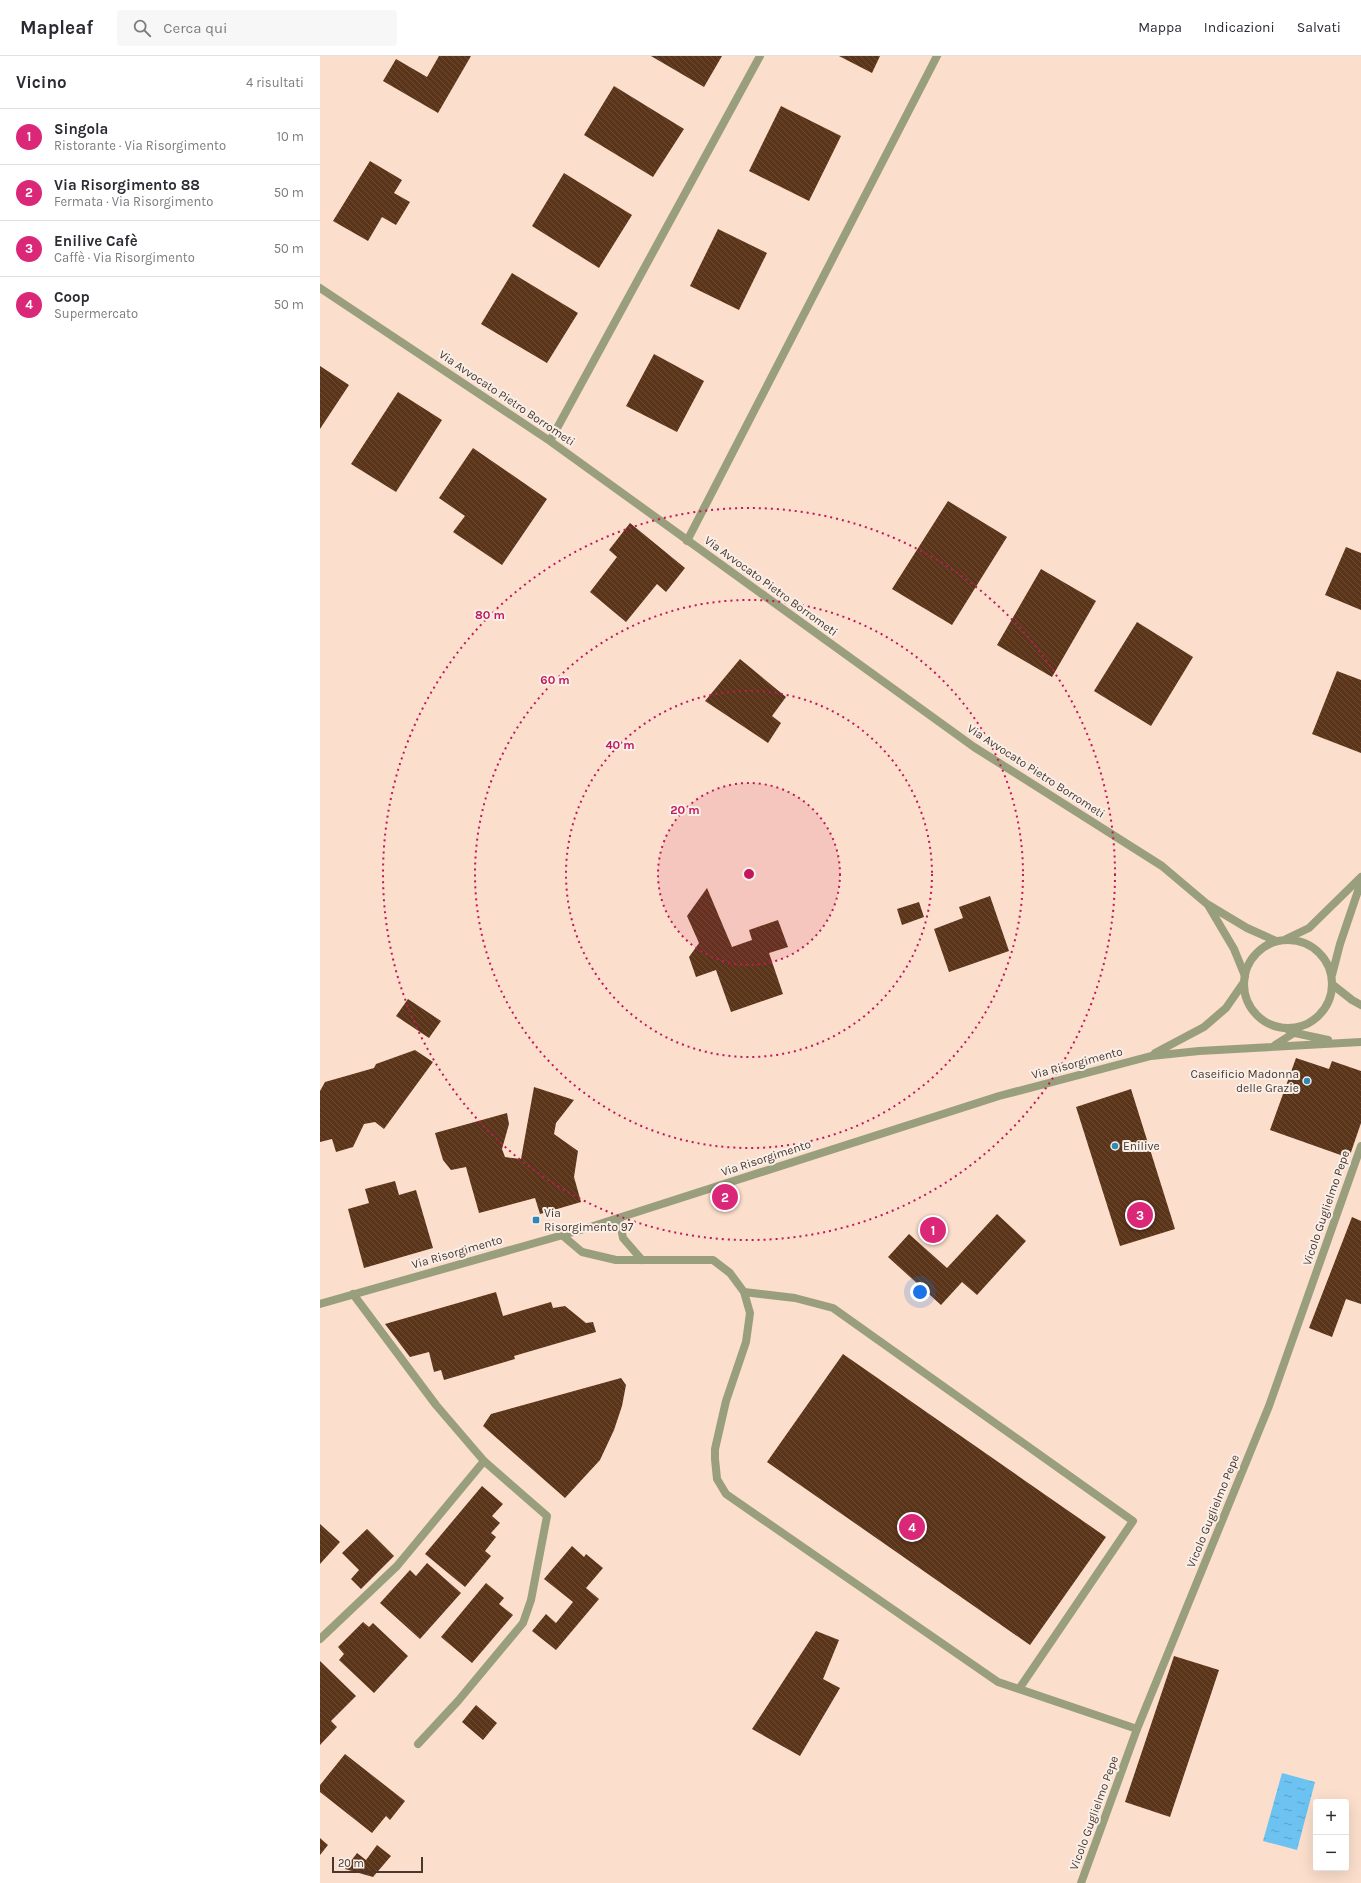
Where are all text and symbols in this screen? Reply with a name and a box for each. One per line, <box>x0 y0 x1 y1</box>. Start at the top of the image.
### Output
search box <box>117 10 397 46</box>
text: Mapleaf <box>20 17 93 39</box>
icon: search <box>131 17 153 39</box>
text: Cerca qui <box>163 19 227 37</box>
text: Mappa <box>1138 19 1182 36</box>
text: Indicazioni <box>1204 19 1275 36</box>
text: Salvati <box>1297 19 1341 36</box>
text: Vicino <box>16 72 67 92</box>
text: 4 risultati <box>246 75 304 90</box>
text: Singola <box>54 120 108 138</box>
text: 1 <box>27 129 31 144</box>
text: 10 m <box>277 129 304 144</box>
text: Ristorante · Via Risorgimento <box>54 138 226 153</box>
text: Via Risorgimento 88 <box>54 176 200 194</box>
text: 2 <box>25 185 33 200</box>
text: 50 m <box>274 185 304 200</box>
text: Fermata · Via Risorgimento <box>54 194 213 209</box>
text: Enilive Cafè <box>54 232 138 250</box>
text: 3 <box>25 241 33 256</box>
text: 50 m <box>274 241 304 256</box>
text: Caffè · Via Risorgimento <box>54 250 195 265</box>
text: Coop <box>54 288 90 306</box>
text: 4 <box>25 297 33 312</box>
text: 50 m <box>274 297 304 312</box>
text: Supermercato <box>54 306 138 321</box>
street label: Via Avvocato Pietro Borrometi <box>436 347 578 449</box>
street label: Via Avvocato Pietro Borrometi <box>702 533 840 639</box>
text: 80 m <box>475 608 505 622</box>
text: 60 m <box>540 673 570 687</box>
street label: Via Avvocato Pietro Borrometi <box>965 721 1107 821</box>
text: 40 m <box>605 738 635 752</box>
text: 20 m <box>670 803 700 817</box>
centre of rings <box>742 867 756 881</box>
street label: Via Risorgimento <box>1030 1044 1124 1082</box>
place label: Caseificio Madonna delle Grazie <box>1191 1067 1299 1095</box>
marker: Caseificio Madonna delle Grazie <box>1302 1076 1312 1086</box>
street label: Via Risorgimento <box>719 1137 813 1179</box>
place label: Enilive <box>1123 1139 1160 1153</box>
marker: Enilive <box>1110 1141 1120 1151</box>
street label: Vicolo Guglielmo Pepe <box>1300 1149 1352 1267</box>
pin: 2 <box>712 1182 738 1212</box>
pin: 3 <box>1127 1200 1153 1230</box>
place label: Via Risorgimento 97 <box>544 1206 634 1234</box>
marker: Via Risorgimento 97 <box>531 1215 541 1225</box>
pin: 1 <box>920 1215 946 1245</box>
street label: Via Risorgimento <box>410 1232 504 1272</box>
your location <box>910 1282 930 1302</box>
street label: Vicolo Guglielmo Pepe <box>1184 1452 1242 1570</box>
pin: 4 <box>899 1512 925 1542</box>
street label: Vicolo Guglielmo Pepe <box>1067 1754 1121 1872</box>
map controls <box>1313 1799 1349 1871</box>
button: + <box>1313 1799 1349 1835</box>
button: − <box>1313 1835 1349 1871</box>
scale bar <box>332 1855 423 1874</box>
text: 20 m <box>338 1857 364 1870</box>

